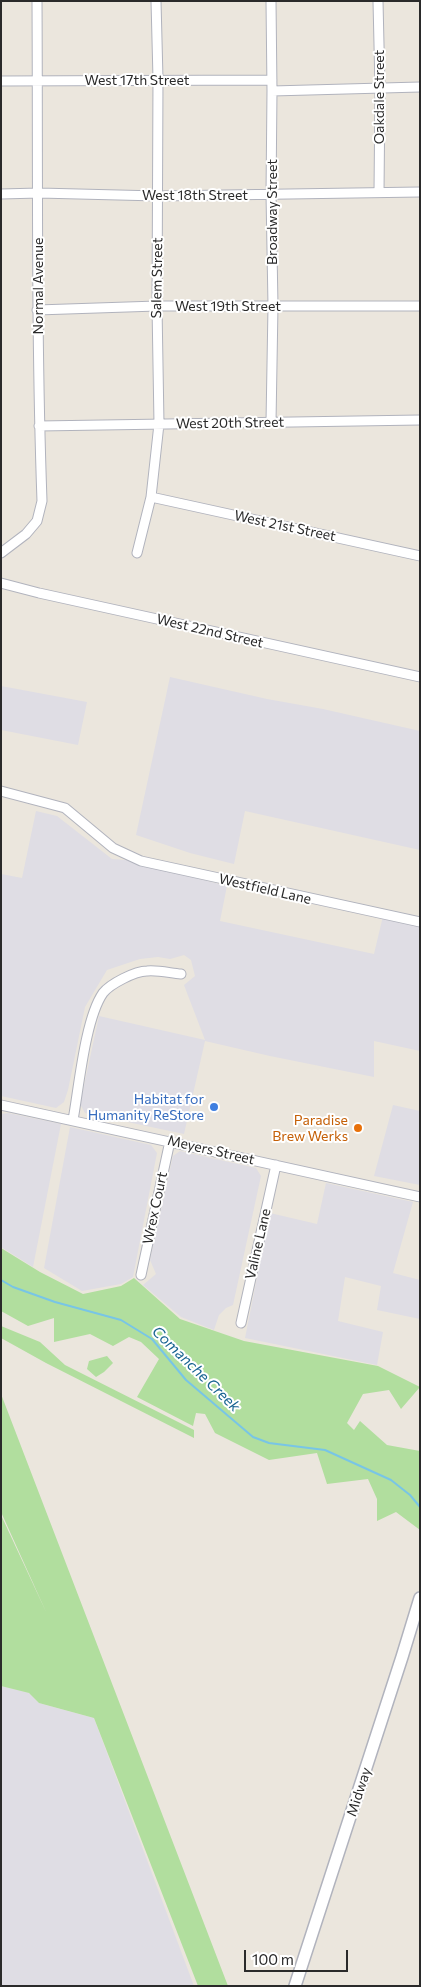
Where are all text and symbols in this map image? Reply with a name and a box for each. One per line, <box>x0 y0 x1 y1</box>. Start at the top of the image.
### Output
street label: Oakdale Street <box>371 50 387 144</box>
street label: West 17th Street <box>85 72 189 88</box>
street label: Broadway Street <box>264 159 280 265</box>
street label: West 18th Street <box>142 187 248 203</box>
street label: Salem Street <box>148 237 166 319</box>
street label: Normal Avenue <box>30 238 46 334</box>
street label: West 19th Street <box>175 298 281 314</box>
street label: West 20th Street <box>176 414 284 432</box>
street label: West 21st Street <box>233 507 337 545</box>
street label: West 22nd Street <box>155 611 265 651</box>
street label: Westfield Lane <box>217 870 313 908</box>
place label: Habitat for Humanity ReStore <box>88 1091 204 1124</box>
marker: Habitat for Humanity ReStore <box>208 1101 220 1113</box>
place label: Paradise Brew Werks <box>272 1112 348 1144</box>
marker: Paradise Brew Werks <box>352 1122 364 1134</box>
street label: Meyers Street <box>166 1132 256 1168</box>
street label: Wrex Court <box>139 1170 171 1246</box>
street label: Valine Lane <box>242 1207 274 1281</box>
water label: Comanche Creek <box>148 1322 244 1416</box>
street label: Midway <box>343 1765 375 1819</box>
scale bar <box>246 1940 350 1972</box>
text: 100 m <box>252 1950 294 1968</box>

